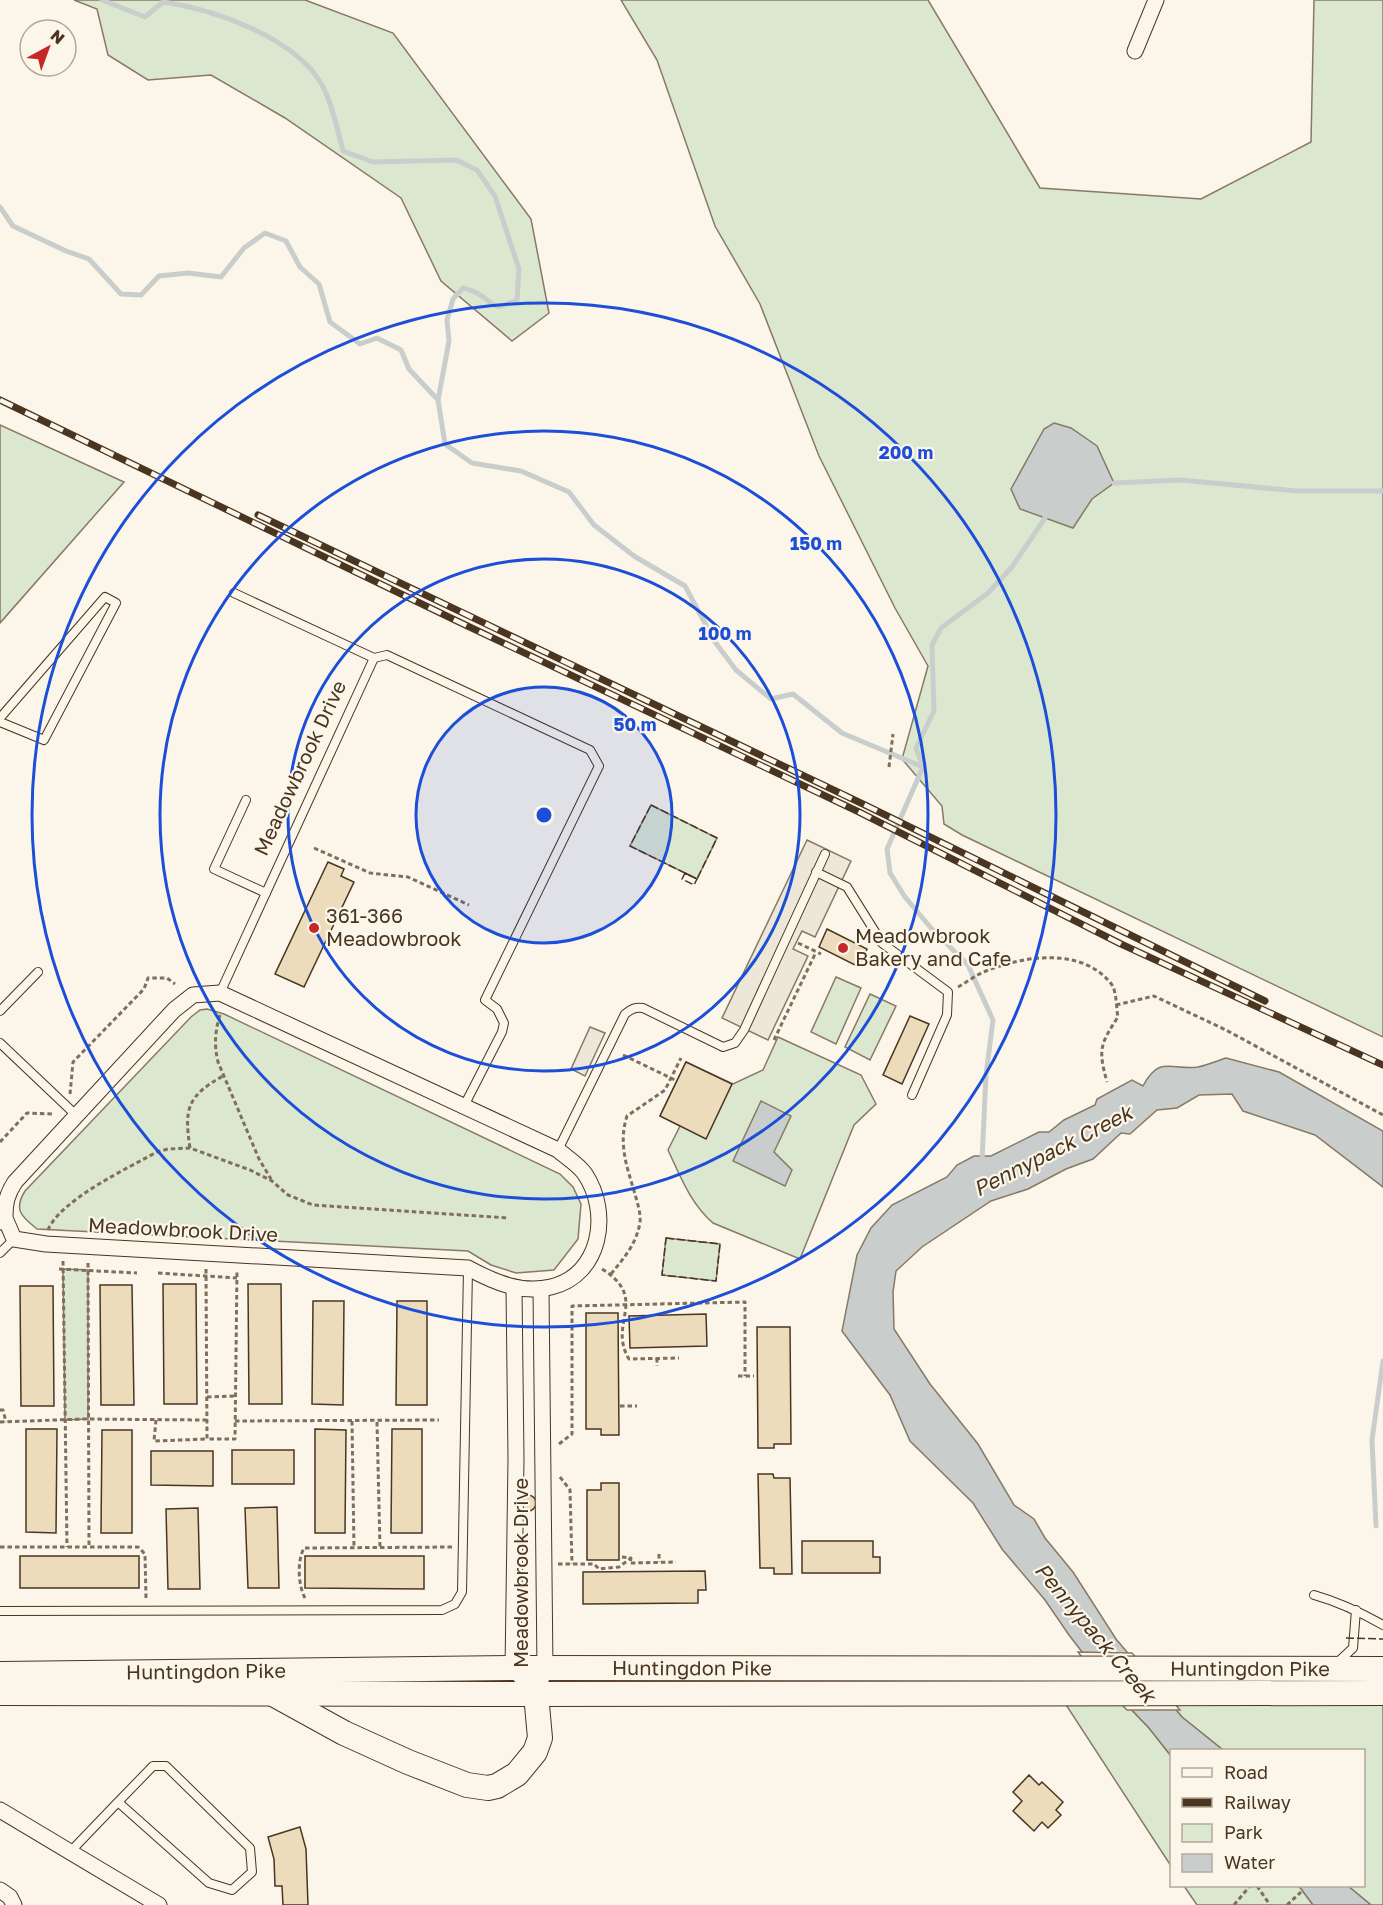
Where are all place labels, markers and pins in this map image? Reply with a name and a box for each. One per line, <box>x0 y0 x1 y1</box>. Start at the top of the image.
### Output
centre of rings <box>534 805 554 825</box>
place label: 361-366 Meadowbrook <box>326 903 462 950</box>
marker: 361-366 Meadowbrook <box>307 921 321 935</box>
place label: Meadowbrook Bakery and Cafe <box>855 923 1011 970</box>
marker: Meadowbrook Bakery and Cafe <box>836 941 850 955</box>

